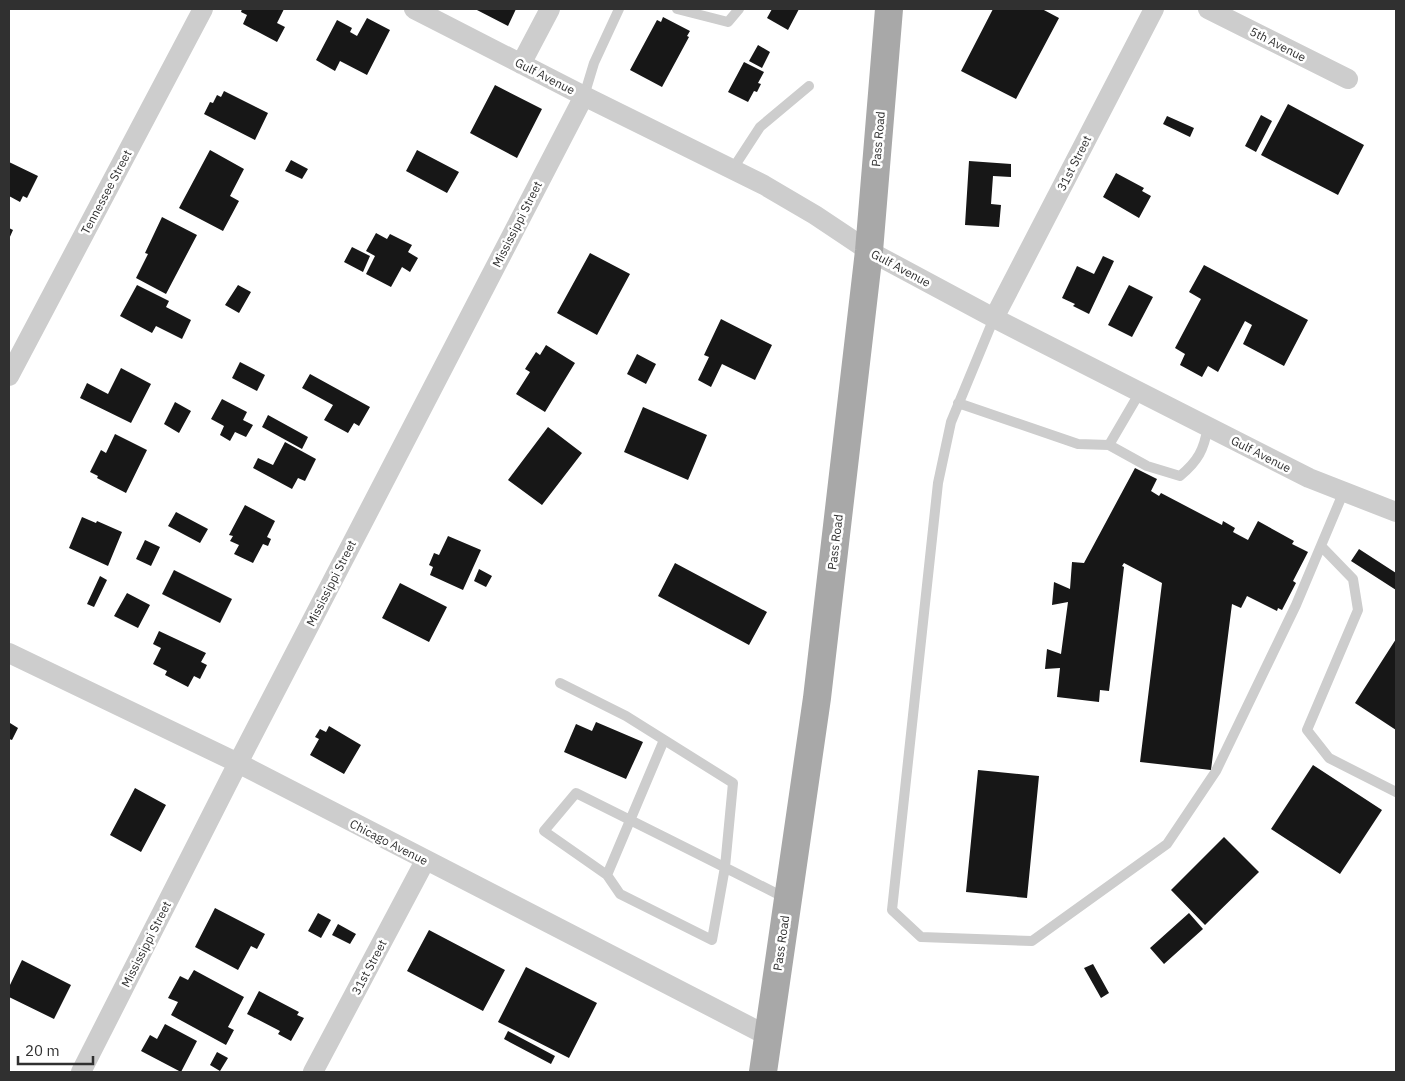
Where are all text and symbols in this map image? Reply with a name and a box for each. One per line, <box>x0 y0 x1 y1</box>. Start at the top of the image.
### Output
street label: 5th Avenue <box>1247 23 1309 65</box>
street label: Gulf Avenue <box>513 55 578 98</box>
street label: Pass Road <box>868 111 888 167</box>
street label: 31st Street <box>1054 133 1094 193</box>
street label: Tennessee Street <box>77 147 135 237</box>
street label: Mississippi Street <box>489 178 545 270</box>
street label: Gulf Avenue <box>869 246 934 290</box>
street label: Gulf Avenue <box>1229 433 1294 476</box>
street label: Pass Road <box>824 513 846 571</box>
street label: Mississippi Street <box>303 537 359 629</box>
street label: Chicago Avenue <box>347 816 431 868</box>
street label: Mississippi Street <box>118 898 174 990</box>
street label: Pass Road <box>770 914 792 972</box>
street label: 31st Street <box>348 937 390 997</box>
scale bar <box>18 1034 92 1066</box>
text: 20 m <box>25 1041 60 1060</box>

